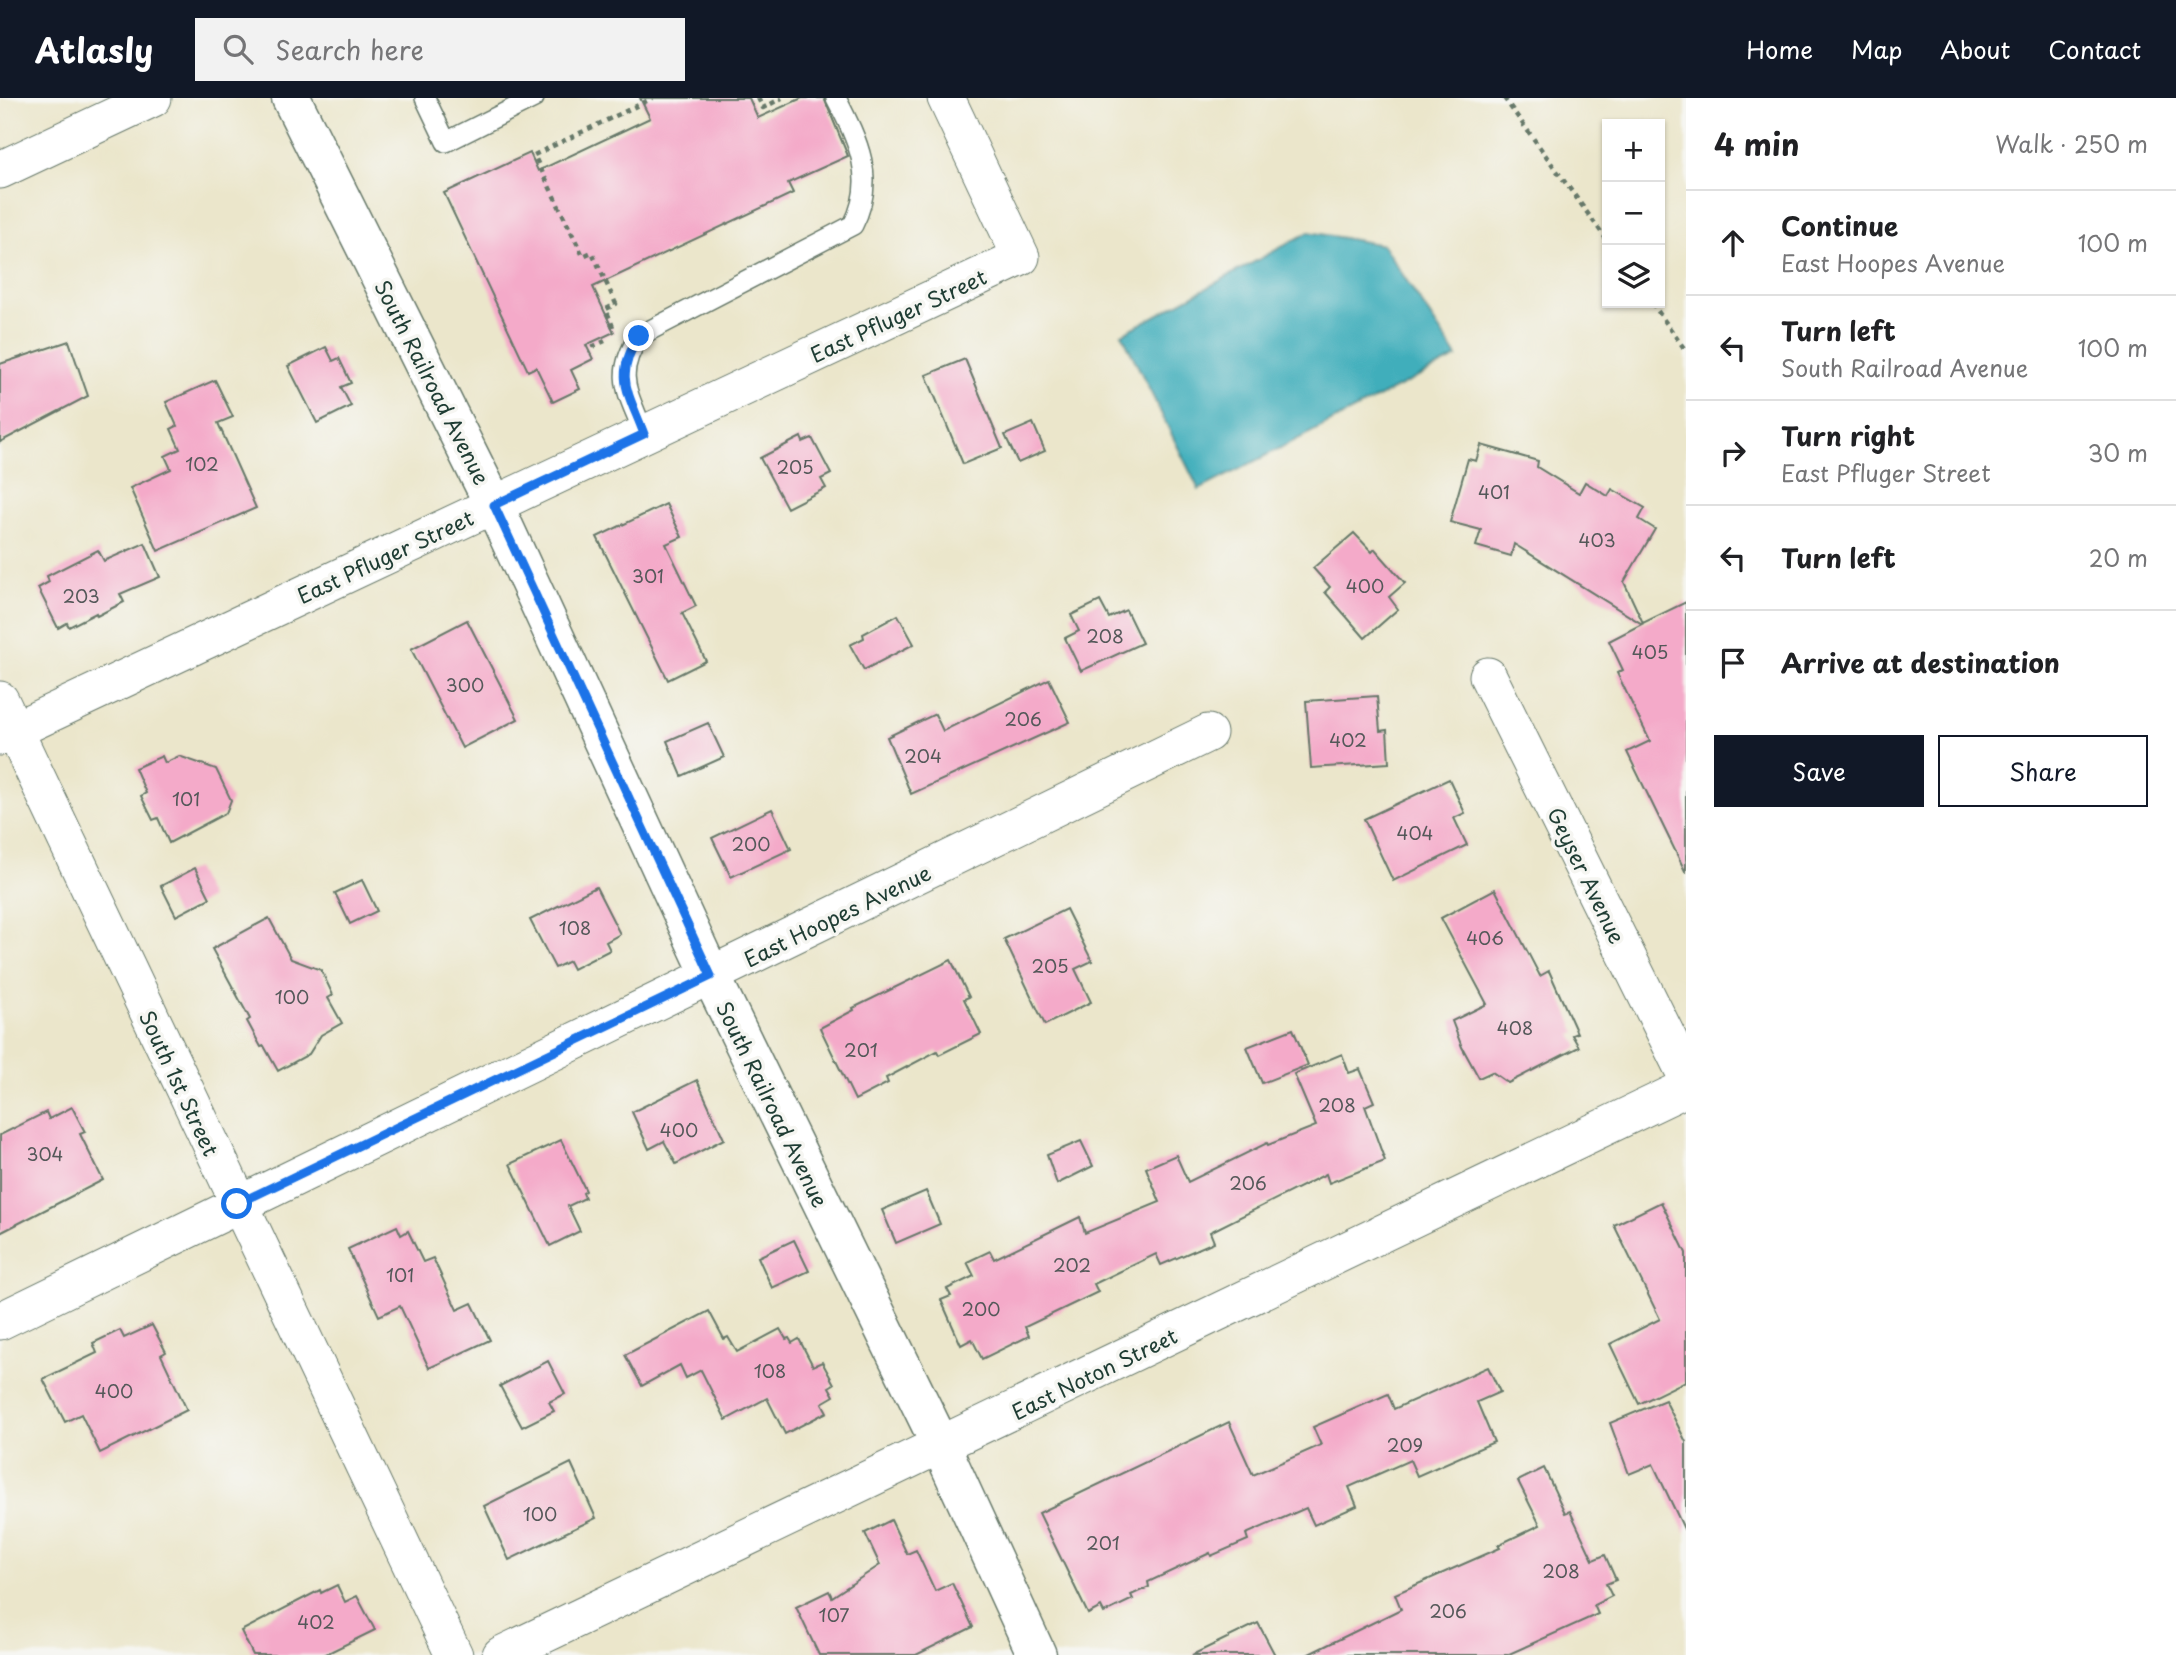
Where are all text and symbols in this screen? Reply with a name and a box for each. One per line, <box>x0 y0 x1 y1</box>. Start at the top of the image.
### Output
search box <box>195 18 685 81</box>
text: Atlasly <box>35 24 153 74</box>
icon: search <box>219 30 257 68</box>
text: Search here <box>275 30 424 69</box>
text: Home <box>1746 31 1813 67</box>
text: Map <box>1851 31 1902 67</box>
text: About <box>1940 31 2010 67</box>
text: Contact <box>2048 31 2141 67</box>
map controls <box>1602 119 1665 308</box>
button: + <box>1602 119 1665 182</box>
text: 4 min <box>1714 121 1800 166</box>
text: Walk · 250 m <box>1995 126 2148 161</box>
button: − <box>1602 182 1665 245</box>
text: Continue <box>1781 206 1898 245</box>
icon: ahead <box>1714 224 1752 262</box>
text: 100 m <box>2078 225 2148 260</box>
button: layers <box>1602 245 1665 308</box>
text: East Hoopes Avenue <box>1781 245 2005 280</box>
street label: East Pfluger Street <box>804 260 992 370</box>
street label: South Railroad Avenue <box>367 274 499 490</box>
text: Turn left <box>1781 311 1896 350</box>
route end <box>623 320 654 351</box>
icon: left <box>1714 329 1752 367</box>
text: 100 m <box>2078 330 2148 365</box>
text: South Railroad Avenue <box>1781 350 2028 385</box>
text: Turn right <box>1781 416 1915 455</box>
icon: right <box>1714 434 1752 472</box>
text: 30 m <box>2087 435 2148 470</box>
house number: 102 <box>185 450 219 477</box>
house number: 205 <box>776 453 814 480</box>
text: East Pfluger Street <box>1781 455 1991 490</box>
house number: 401 <box>1478 478 1510 505</box>
street label: East Pfluger Street <box>291 501 479 611</box>
house number: 403 <box>1579 526 1615 553</box>
text: Turn left <box>1781 538 1896 577</box>
icon: left <box>1714 539 1752 577</box>
text: 20 m <box>2089 540 2148 575</box>
house number: 301 <box>632 562 664 589</box>
house number: 400 <box>1346 572 1384 599</box>
house number: 203 <box>62 582 100 609</box>
house number: 208 <box>1086 622 1124 649</box>
house number: 405 <box>1632 638 1668 665</box>
text: Arrive at destination <box>1781 643 2060 682</box>
icon: arrive <box>1714 644 1752 682</box>
house number: 300 <box>446 671 484 698</box>
house number: 206 <box>1004 705 1042 732</box>
house number: 402 <box>1329 726 1367 753</box>
button: Save <box>1714 735 1924 807</box>
button: Share <box>1938 735 2148 807</box>
house number: 204 <box>904 742 942 769</box>
house number: 101 <box>172 785 200 812</box>
street label: Geyser Avenue <box>1540 801 1634 949</box>
house number: 404 <box>1397 819 1433 846</box>
house number: 200 <box>732 830 770 857</box>
street label: East Hoopes Avenue <box>738 856 936 974</box>
house number: 108 <box>559 914 591 941</box>
house number: 406 <box>1466 924 1504 951</box>
house number: 205 <box>1031 952 1069 979</box>
house number: 100 <box>275 983 309 1010</box>
street label: South Railroad Avenue <box>709 996 837 1212</box>
street label: South 1st Street <box>132 1005 228 1161</box>
house number: 408 <box>1497 1014 1533 1041</box>
house number: 201 <box>844 1036 878 1063</box>
house number: 208 <box>1318 1091 1356 1118</box>
house number: 400 <box>660 1116 698 1143</box>
house number: 304 <box>27 1140 63 1167</box>
house number: 206 <box>1229 1169 1267 1196</box>
route start <box>221 1188 252 1219</box>
house number: 202 <box>1053 1251 1091 1278</box>
house number: 101 <box>386 1261 414 1288</box>
house number: 200 <box>962 1295 1000 1322</box>
street label: East Noton Street <box>1006 1319 1182 1427</box>
house number: 108 <box>754 1357 786 1384</box>
house number: 400 <box>95 1377 133 1404</box>
house number: 209 <box>1387 1431 1423 1458</box>
house number: 100 <box>523 1500 557 1527</box>
house number: 201 <box>1086 1529 1120 1556</box>
house number: 208 <box>1542 1557 1580 1584</box>
house number: 206 <box>1429 1597 1467 1624</box>
house number: 107 <box>819 1601 849 1628</box>
house number: 402 <box>297 1608 335 1635</box>

